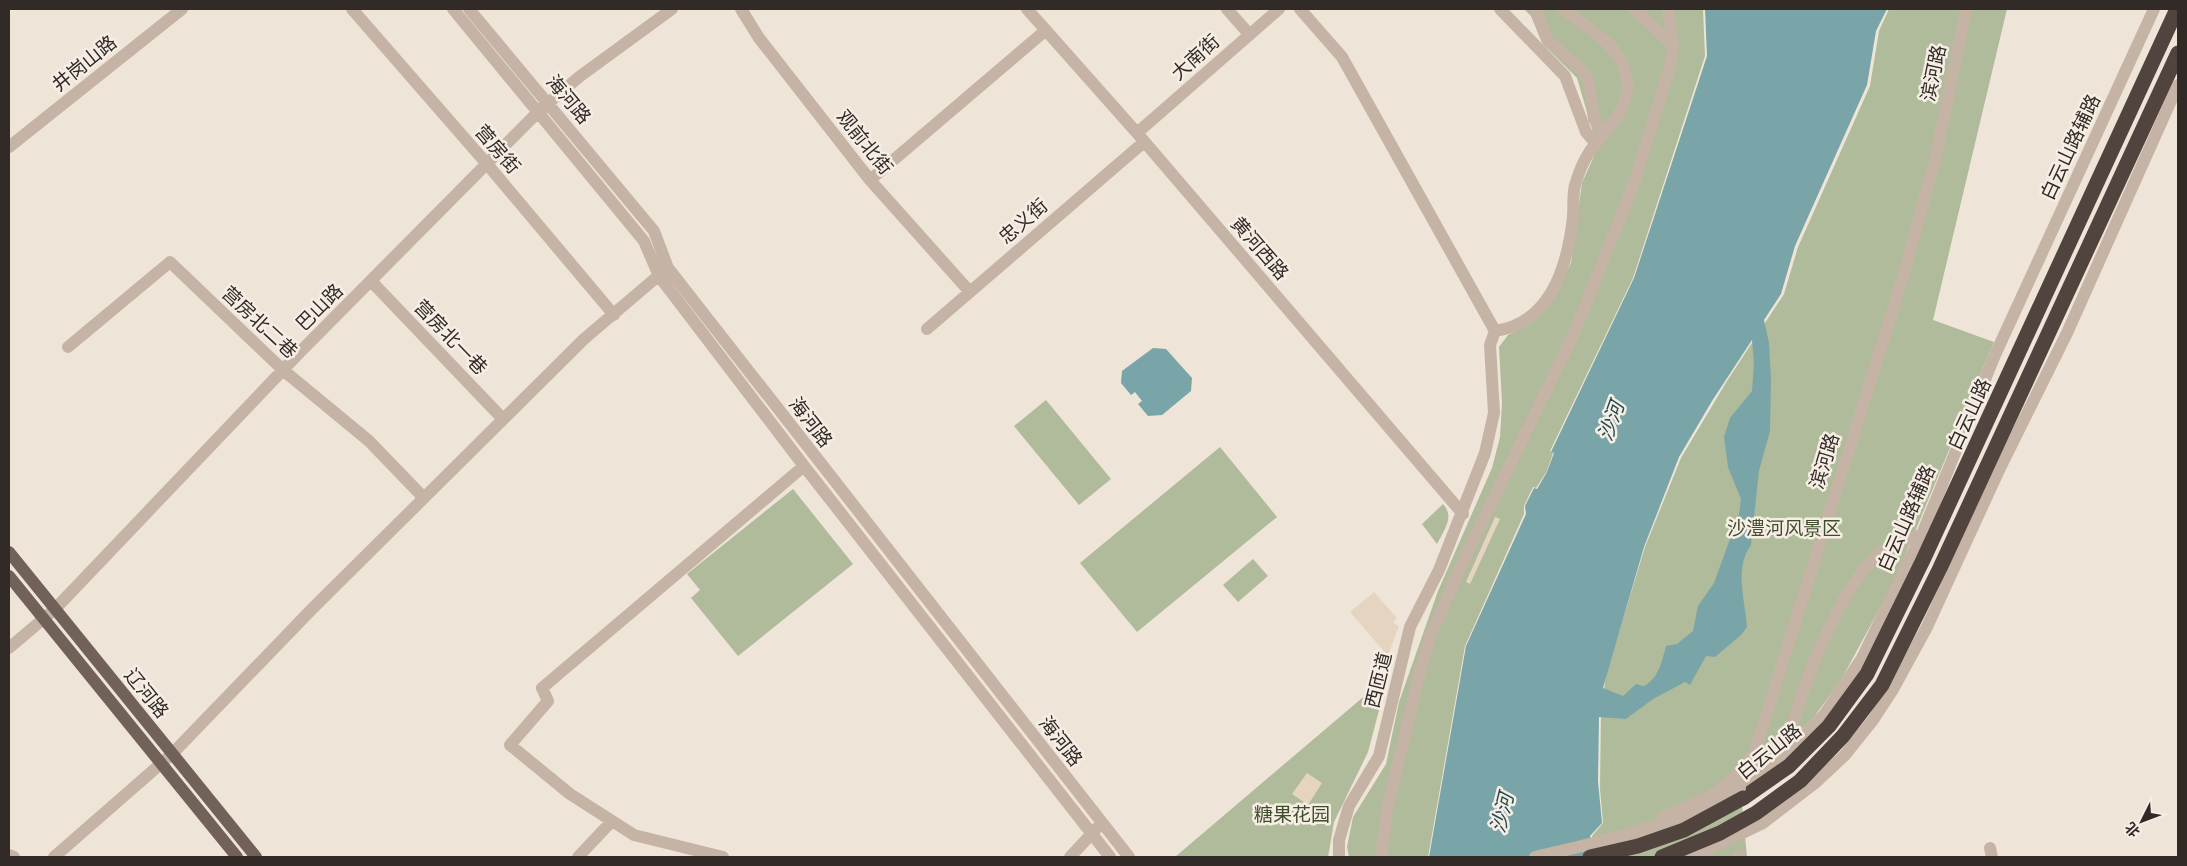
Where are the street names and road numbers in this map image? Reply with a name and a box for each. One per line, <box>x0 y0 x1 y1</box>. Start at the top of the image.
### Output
street label: 大南街 <box>1167 30 1225 86</box>
street label: 井岗山路 <box>48 31 122 97</box>
street label: 滨河路 <box>1917 43 1952 104</box>
street label: 海河路 <box>541 71 595 129</box>
street label: 白云山路辅路 <box>2037 91 2106 204</box>
street label: 观前北街 <box>831 106 897 180</box>
street label: 营房街 <box>469 121 524 179</box>
street label: 忠义街 <box>995 195 1053 250</box>
street label: 黄河西路 <box>1225 213 1292 285</box>
street label: 巴山路 <box>292 280 348 336</box>
street label: 营房北二巷 <box>216 282 302 364</box>
street label: 营房北一巷 <box>409 296 491 380</box>
street label: 白云山路 <box>1944 375 1997 454</box>
street label: 海河路 <box>783 393 836 452</box>
street label: 滨河路 <box>1806 431 1845 492</box>
street label: 白云山路辅路 <box>1874 462 1941 575</box>
street label: 西匝道 <box>1361 650 1398 711</box>
street label: 辽河路 <box>119 665 173 723</box>
street label: 海河路 <box>1033 712 1086 771</box>
street label: 白云山路 <box>1733 719 1807 785</box>

